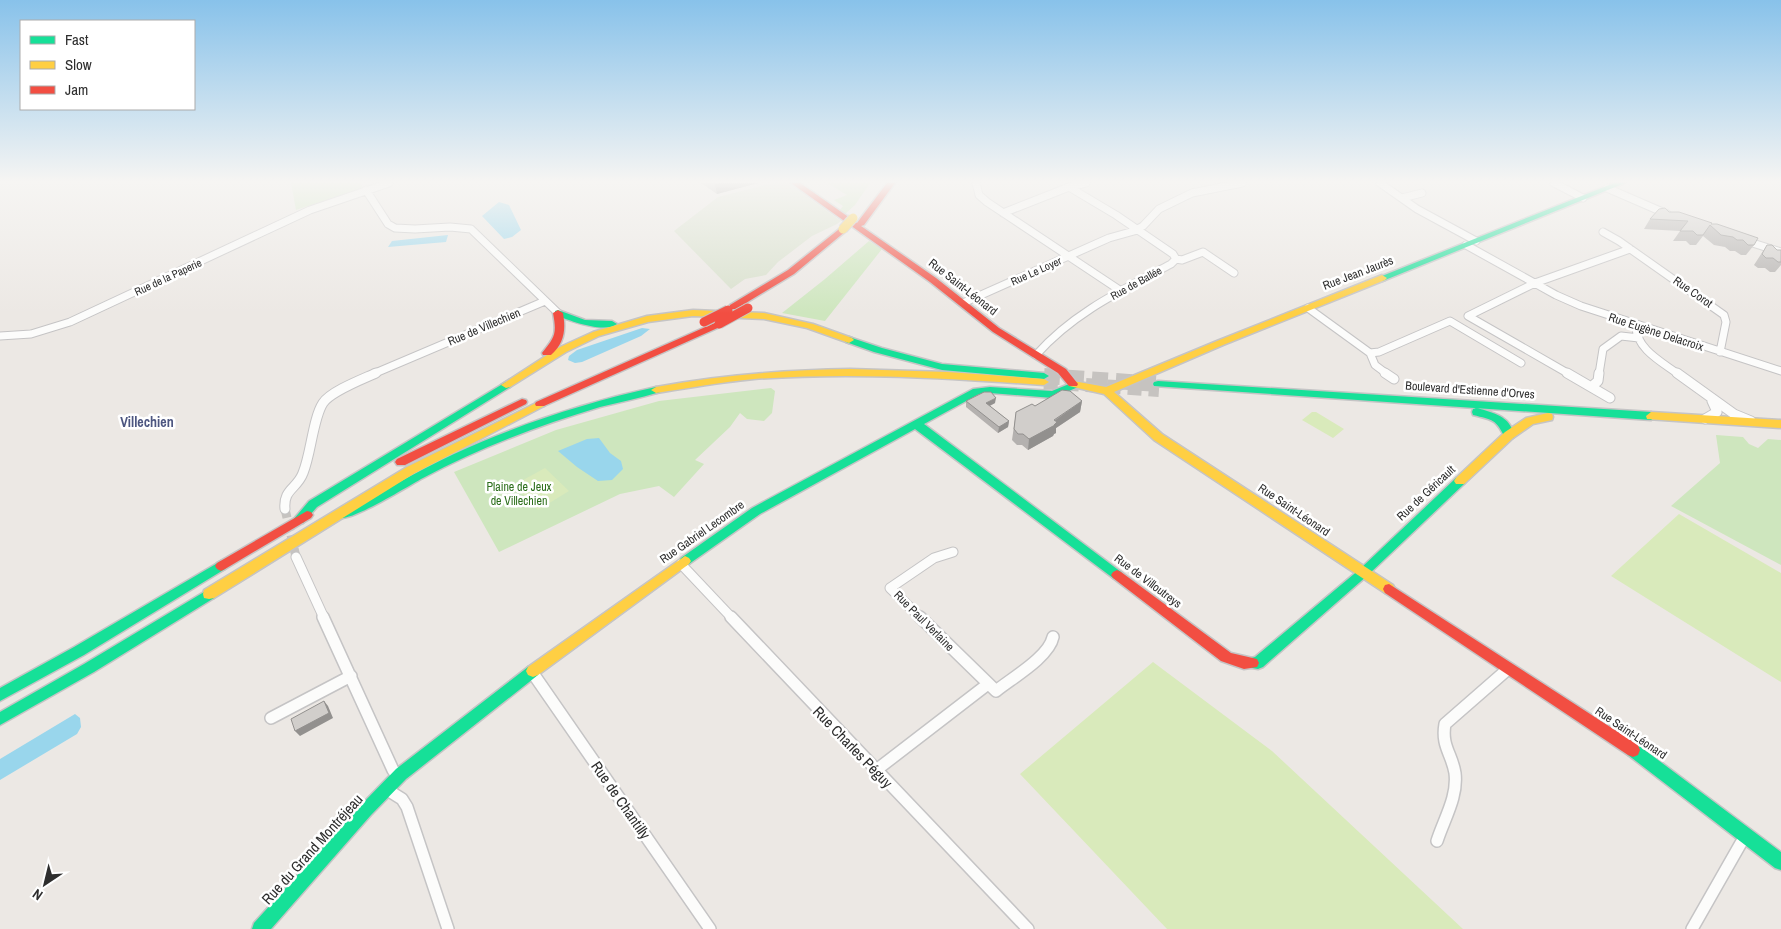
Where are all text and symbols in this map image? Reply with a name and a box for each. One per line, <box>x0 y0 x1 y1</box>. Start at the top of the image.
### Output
legend <box>20 20 195 110</box>
text: Fast <box>65 29 89 50</box>
text: Slow <box>65 54 92 75</box>
text: Jam <box>65 79 88 100</box>
street label: Rue Jean Jaurès <box>1320 252 1396 294</box>
street label: Rue Le Loyer <box>1008 254 1064 288</box>
street label: Rue de la Paperie <box>132 255 204 299</box>
street label: Rue Saint-Léonard <box>925 255 1001 319</box>
street label: Rue de Ballée <box>1108 263 1164 303</box>
street label: Rue Corot <box>1670 273 1716 312</box>
street label: Rue de Villechien <box>445 304 523 350</box>
street label: Rue Eugène Delacroix <box>1606 309 1706 355</box>
street label: Boulevard d'Estienne d'Orves <box>1405 378 1535 403</box>
district label: Villechien <box>120 413 174 431</box>
street label: Rue de Géricault <box>1393 462 1459 524</box>
park label: Plaine de Jeux de Villechien <box>486 479 552 509</box>
street label: Rue Saint-Léonard <box>1255 480 1333 540</box>
street label: Rue Gabriel Lecombre <box>657 497 747 567</box>
street label: Rue de Villoutreys <box>1111 550 1185 612</box>
street label: Rue Paul Verlaine <box>890 587 958 655</box>
street label: Rue Charles Péguy <box>808 701 898 793</box>
street label: Rue Saint-Léonard <box>1592 703 1670 763</box>
street label: Rue de Chantilly <box>586 757 656 844</box>
street label: Rue du Grand Montréjeau <box>257 789 367 909</box>
north arrow <box>20 859 70 909</box>
text: N <box>29 885 46 904</box>

